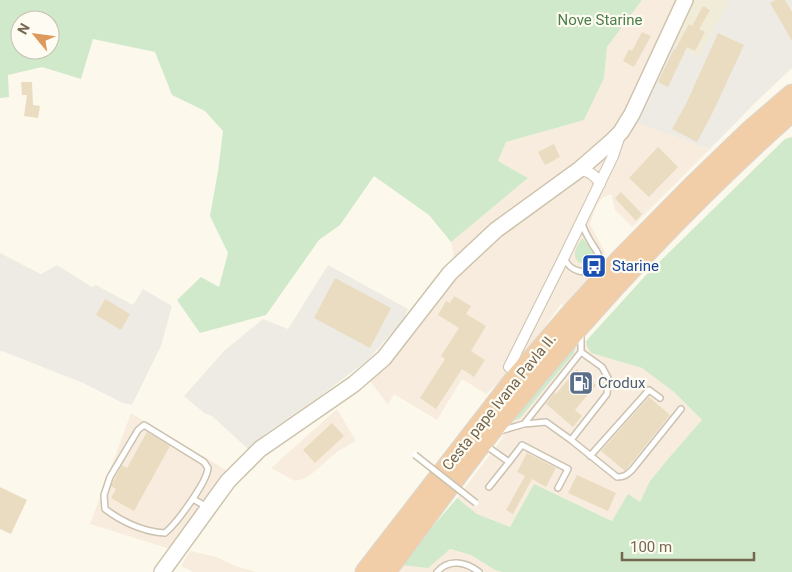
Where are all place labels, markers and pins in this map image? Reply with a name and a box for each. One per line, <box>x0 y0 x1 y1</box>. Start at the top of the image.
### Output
bus stop icon: Starine <box>581 253 607 279</box>
place label: Starine <box>612 257 659 275</box>
fuel station icon: Crodux <box>568 370 594 396</box>
place label: Crodux <box>598 374 646 392</box>

